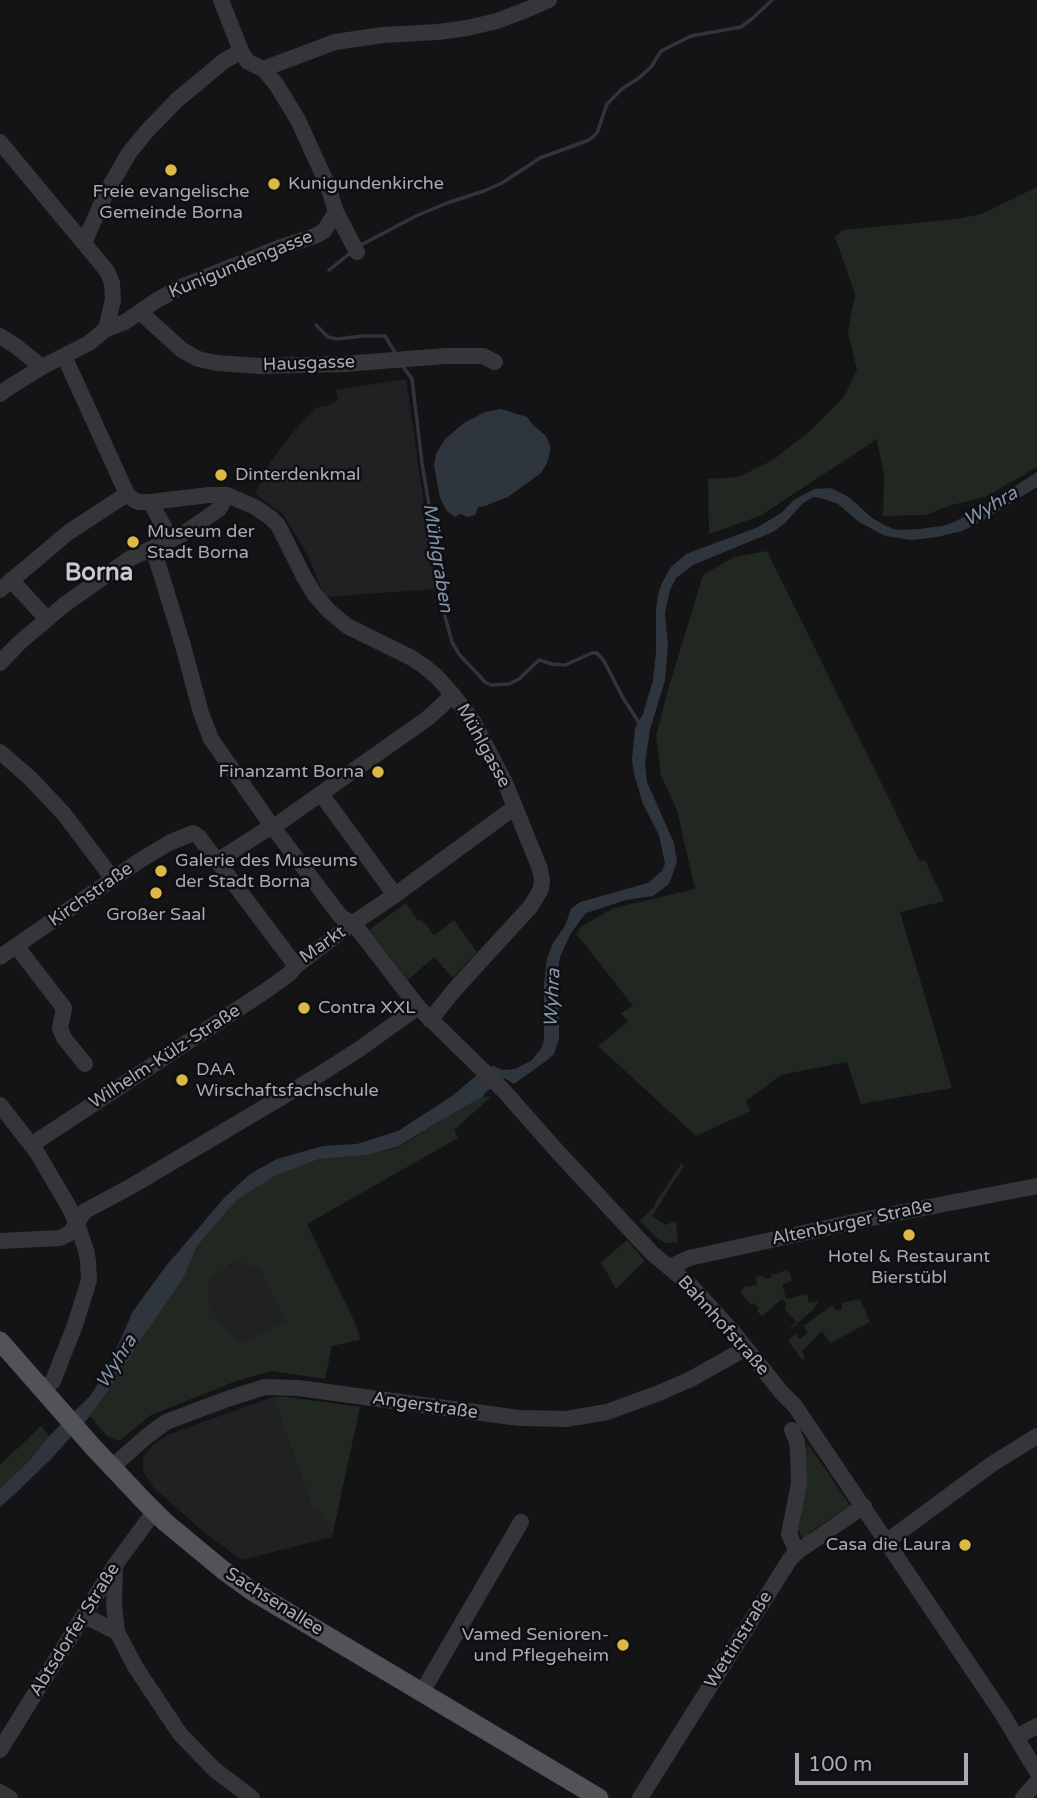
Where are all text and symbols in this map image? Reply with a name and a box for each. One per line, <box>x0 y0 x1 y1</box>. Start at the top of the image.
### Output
marker: Freie evangelische Gemeinde Borna <box>163 162 179 178</box>
place label: Kunigundenkirche <box>288 173 444 195</box>
marker: Kunigundenkirche <box>266 176 282 192</box>
place label: Freie evangelische Gemeinde Borna <box>92 181 250 224</box>
street label: Kunigundengasse <box>166 226 316 304</box>
street label: Hausgasse <box>263 352 355 376</box>
place label: Dinterdenkmal <box>235 464 361 486</box>
marker: Dinterdenkmal <box>213 467 229 483</box>
water label: Wyhra <box>960 482 1022 532</box>
water label: Mühlgraben <box>417 502 457 614</box>
place label: Museum der Stadt Borna <box>147 521 255 564</box>
marker: Museum der Stadt Borna <box>125 534 141 550</box>
district label: Borna <box>65 560 133 588</box>
street label: Mühlgasse <box>451 700 515 792</box>
place label: Finanzamt Borna <box>218 761 364 783</box>
marker: Finanzamt Borna <box>370 764 386 780</box>
place label: Galerie des Museums der Stadt Borna <box>175 850 358 892</box>
street label: Kirchstraße <box>45 858 137 932</box>
marker: Galerie des Museums der Stadt Borna <box>153 863 169 879</box>
marker: Großer Saal <box>148 885 164 901</box>
place label: Großer Saal <box>106 904 206 926</box>
street label: Markt <box>296 922 350 968</box>
water label: Wyhra <box>540 968 566 1028</box>
place label: Contra XXL <box>318 997 416 1019</box>
street label: Wilhelm-Külz-Straße <box>85 1000 245 1114</box>
marker: Contra XXL <box>296 1000 312 1016</box>
place label: DAA Wirschaftsfachschule <box>196 1059 379 1102</box>
marker: DAA Wirschaftsfachschule <box>174 1072 190 1088</box>
street label: Altenburger Straße <box>770 1195 934 1251</box>
marker: Hotel & Restaurant Bierstübl <box>901 1227 917 1243</box>
place label: Hotel & Restaurant Bierstübl <box>828 1246 990 1288</box>
street label: Bahnhofstraße <box>673 1272 773 1380</box>
water label: Wyhra <box>92 1331 142 1393</box>
street label: Angerstraße <box>371 1388 479 1424</box>
place label: Casa die Laura <box>826 1534 951 1556</box>
marker: Casa die Laura <box>957 1537 973 1553</box>
street label: Abtsdorfer Straße <box>25 1559 125 1701</box>
street label: Sachsenallee <box>221 1563 327 1641</box>
street label: Wettinstraße <box>701 1587 777 1693</box>
place label: Vamed Senioren- und Pflegeheim <box>462 1624 609 1666</box>
marker: Vamed Senioren- und Pflegeheim <box>615 1637 631 1653</box>
scale bar <box>799 1738 972 1782</box>
text: 100 m <box>808 1752 872 1777</box>

